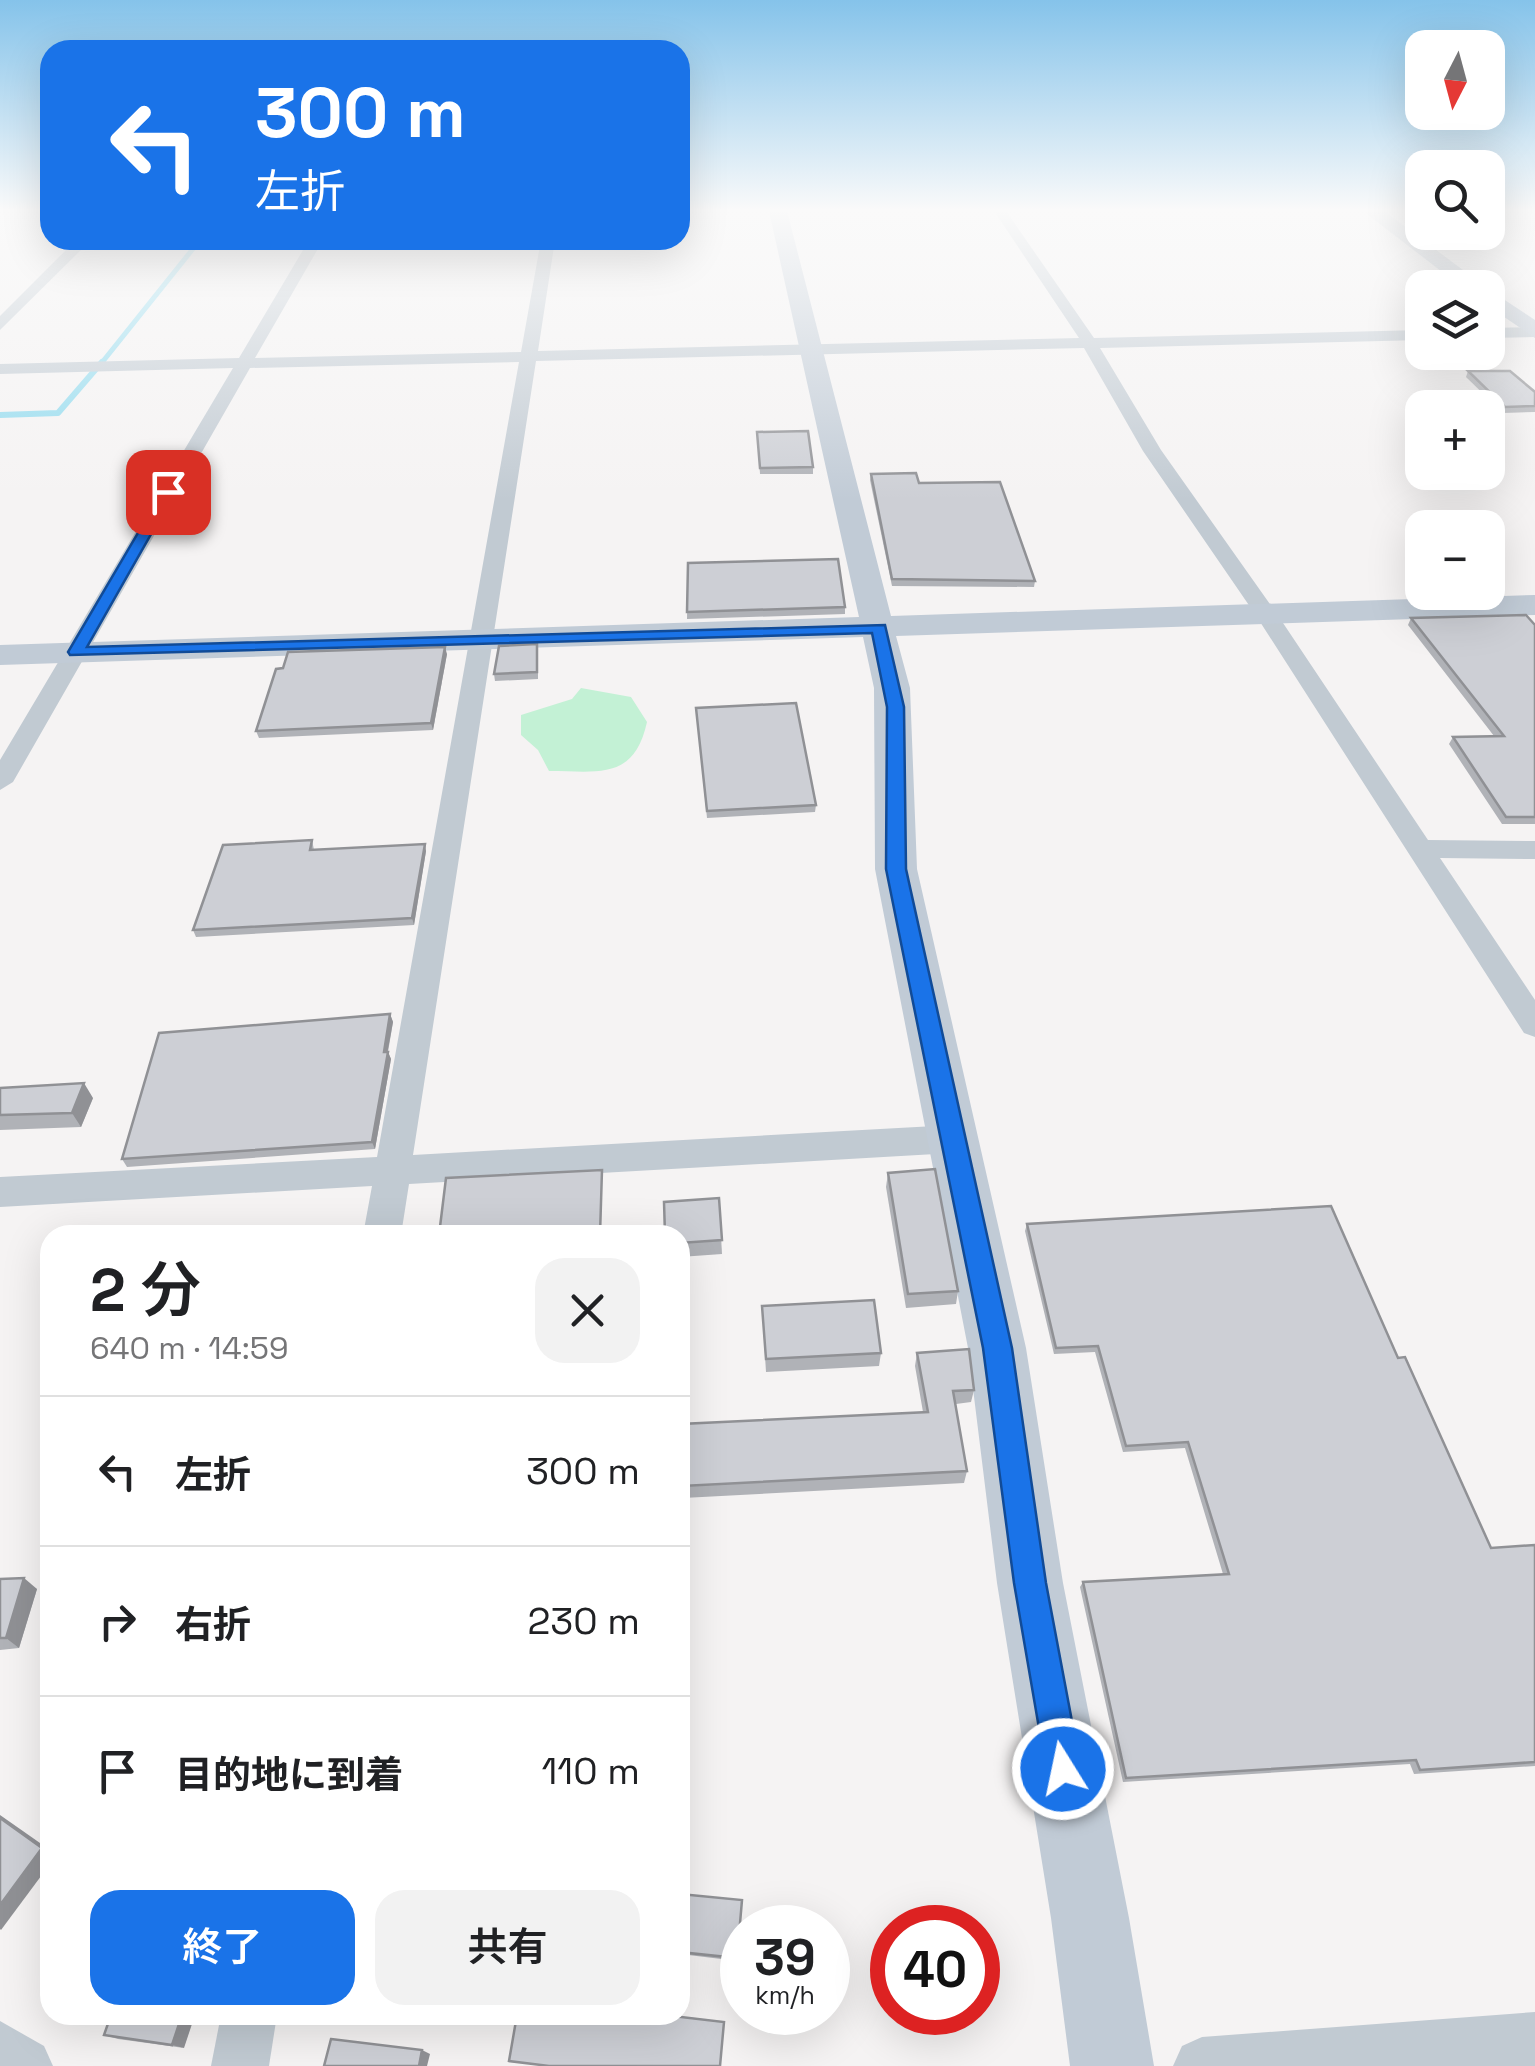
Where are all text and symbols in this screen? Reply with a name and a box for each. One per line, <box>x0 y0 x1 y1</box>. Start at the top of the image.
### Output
north arrow <box>1405 30 1505 130</box>
map controls <box>1405 30 1505 610</box>
text: 300 m <box>255 68 466 157</box>
icon: left <box>90 80 220 210</box>
button: search <box>1405 150 1505 250</box>
text: 左折 <box>255 163 345 220</box>
button: layers <box>1405 270 1505 370</box>
button: + <box>1405 390 1505 490</box>
pin <box>126 450 211 535</box>
icon: arrive <box>141 465 196 520</box>
button: − <box>1405 510 1505 610</box>
text: 2 分 <box>90 1252 201 1329</box>
button: close <box>535 1258 640 1363</box>
text: 640 m · 14:59 <box>90 1328 289 1368</box>
icon: left <box>90 1444 145 1499</box>
text: 300 m <box>526 1447 640 1495</box>
text: 左折 <box>175 1451 251 1499</box>
icon: right <box>90 1594 145 1649</box>
text: 230 m <box>527 1597 640 1645</box>
text: 右折 <box>175 1601 251 1649</box>
position arrow <box>1011 1717 1115 1821</box>
icon: arrive <box>90 1744 145 1799</box>
text: 110 m <box>541 1747 640 1795</box>
text: 目的地に到着 <box>175 1751 403 1799</box>
button: 終了 <box>90 1890 355 2005</box>
button: 共有 <box>375 1890 640 2005</box>
speed limit sign: 40 <box>870 1905 1000 2035</box>
text: 39 <box>754 1926 816 1990</box>
text: km/h <box>755 1979 815 2011</box>

